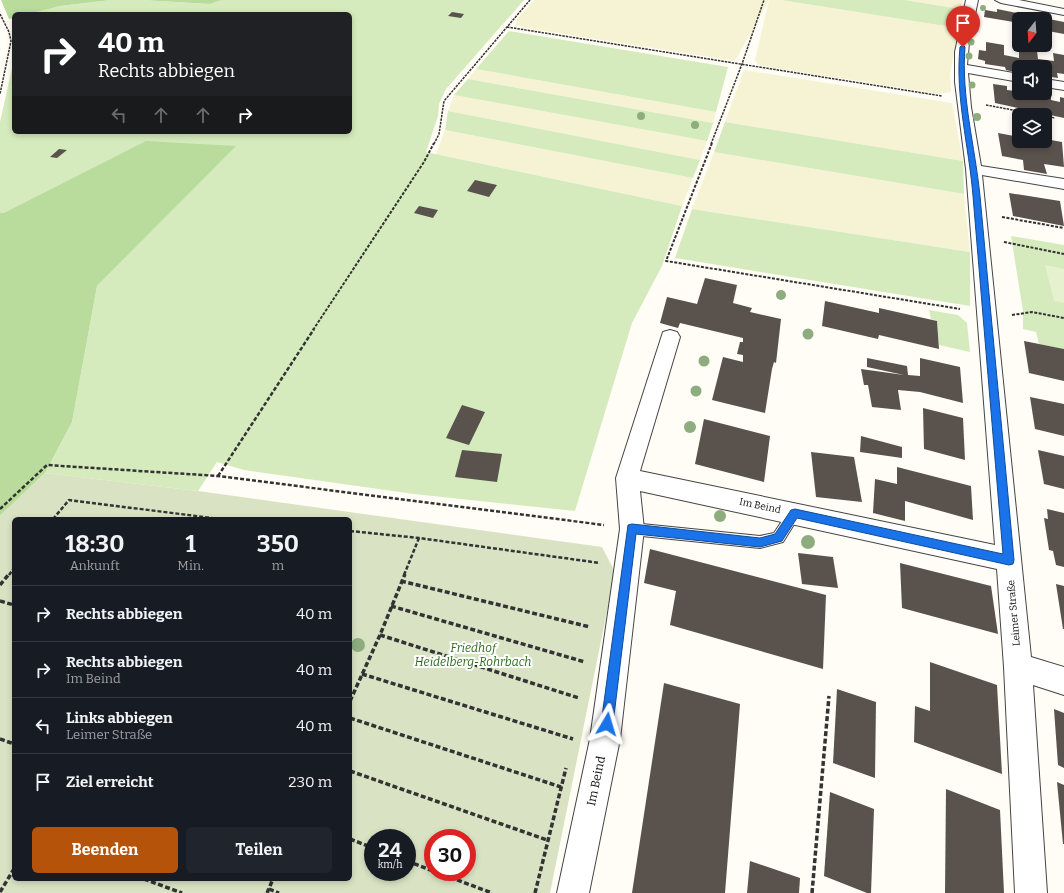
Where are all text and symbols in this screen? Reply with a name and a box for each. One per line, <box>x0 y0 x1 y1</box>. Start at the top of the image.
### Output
pin <box>946 6 980 47</box>
icon: arrive <box>952 12 974 34</box>
north arrow <box>1012 12 1052 52</box>
map controls <box>1012 12 1052 148</box>
text: 40 m <box>98 26 165 59</box>
icon: right <box>32 28 84 80</box>
text: Rechts abbiegen <box>98 60 235 82</box>
button: sound <box>1012 60 1052 100</box>
icon: left <box>108 104 130 126</box>
icon: ahead <box>150 104 172 126</box>
icon: ahead <box>192 104 214 126</box>
icon: right <box>234 104 256 126</box>
button: layers <box>1012 108 1052 148</box>
street label: Im Beind <box>738 496 782 516</box>
text: 18:30 <box>65 530 124 558</box>
text: 1 <box>185 530 196 558</box>
text: 350 <box>257 530 299 558</box>
text: Ankunft <box>70 558 120 573</box>
text: Min. <box>177 558 204 573</box>
text: m <box>272 558 284 573</box>
street label: Leimer Straße <box>1005 579 1023 647</box>
icon: right <box>32 603 54 625</box>
text: Rechts abbiegen <box>66 605 182 623</box>
text: 40 m <box>296 605 332 623</box>
park label: Friedhof Heidelberg-Rohrbach <box>415 641 531 669</box>
text: Rechts abbiegen <box>66 653 182 671</box>
icon: right <box>32 659 54 681</box>
text: 40 m <box>296 661 332 679</box>
text: Im Beind <box>66 671 121 686</box>
position arrow <box>586 703 628 745</box>
text: Links abbiegen <box>66 709 173 727</box>
icon: left <box>32 715 54 737</box>
text: 40 m <box>296 717 332 735</box>
text: Leimer Straße <box>66 727 152 742</box>
street label: Im Beind <box>584 755 608 807</box>
icon: arrive <box>32 771 54 793</box>
text: Ziel erreicht <box>66 773 154 791</box>
text: 230 m <box>288 773 332 791</box>
button: Beenden <box>32 827 178 873</box>
button: Teilen <box>186 827 332 873</box>
speed limit sign: 30 <box>424 829 476 881</box>
text: 24 <box>378 838 402 862</box>
text: km/h <box>378 859 402 871</box>

